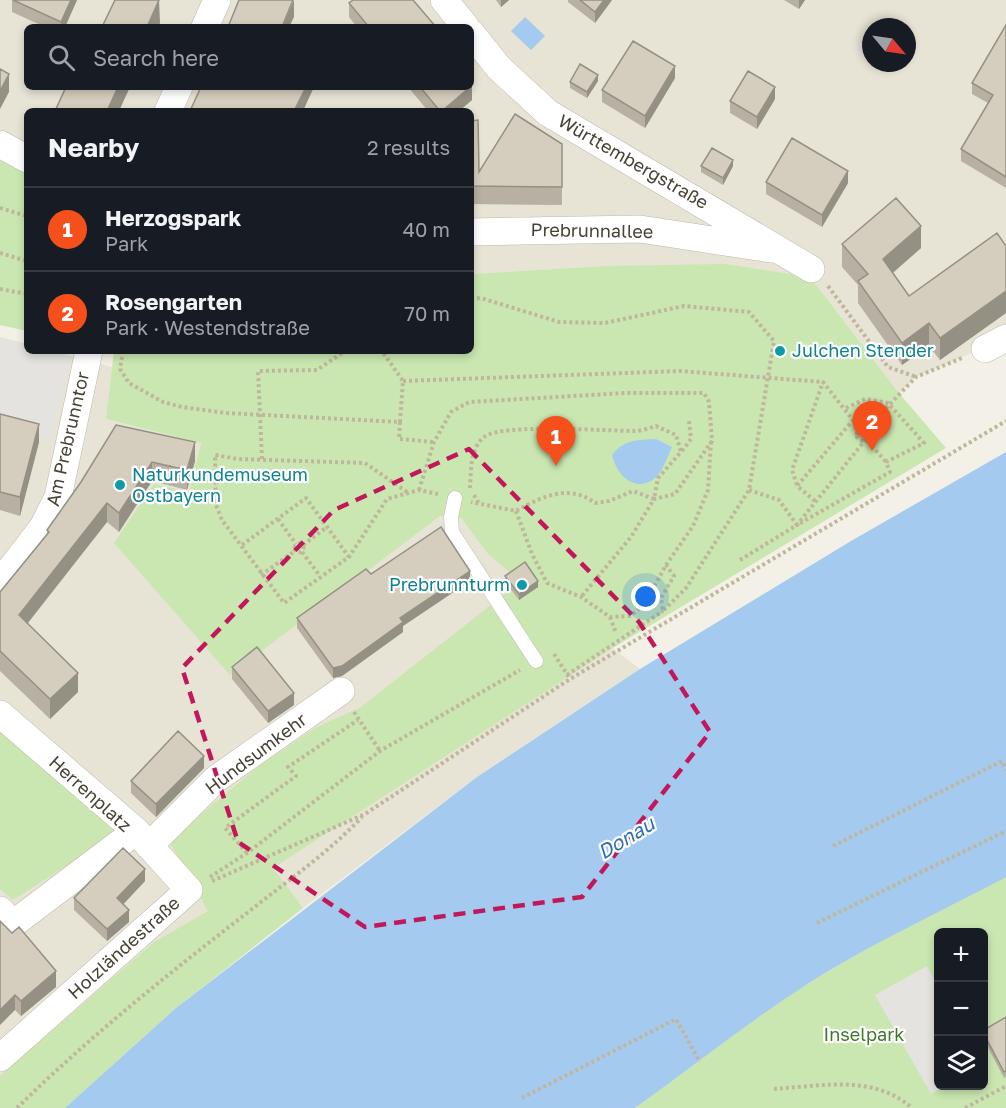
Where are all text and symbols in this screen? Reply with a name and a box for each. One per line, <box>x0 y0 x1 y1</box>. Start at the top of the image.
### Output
north arrow <box>862 18 916 72</box>
search box <box>24 24 474 90</box>
icon: search <box>45 41 78 74</box>
text: Search here <box>93 44 219 71</box>
street label: Württembergstraße <box>554 109 713 213</box>
text: Nearby <box>48 132 139 163</box>
text: 2 results <box>367 135 450 159</box>
text: Herzogspark <box>105 204 241 231</box>
text: 1 <box>62 217 73 241</box>
text: 40 m <box>403 217 450 241</box>
street label: Prebrunnallee <box>531 218 653 242</box>
text: Park <box>105 231 148 255</box>
text: Rosengarten <box>105 288 242 315</box>
text: 2 <box>61 301 74 325</box>
text: 70 m <box>404 301 450 325</box>
text: Park · Westendstraße <box>105 315 310 339</box>
place label: Julchen Stender <box>792 339 934 361</box>
marker: Julchen Stender <box>773 344 787 358</box>
street label: Am Prebrunntor <box>41 369 93 508</box>
pin: 2 <box>852 402 892 451</box>
pin: 1 <box>536 416 576 466</box>
place label: Naturkundemuseum Ostbayern <box>132 463 308 506</box>
marker: Naturkundemuseum Ostbayern <box>113 478 127 492</box>
place label: Prebrunnturm <box>389 573 510 595</box>
marker: Prebrunnturm <box>515 578 529 592</box>
your location <box>631 582 660 611</box>
street label: Hundsumkehr <box>200 708 311 799</box>
street label: Herrenplatz <box>45 751 136 836</box>
water label: Donau <box>593 810 660 863</box>
street label: Holzländestraße <box>63 891 184 1003</box>
map controls <box>934 928 988 1090</box>
button: + <box>934 928 988 982</box>
button: − <box>934 982 988 1036</box>
park label: Inselpark <box>824 1023 904 1045</box>
button: layers <box>934 1036 988 1090</box>

